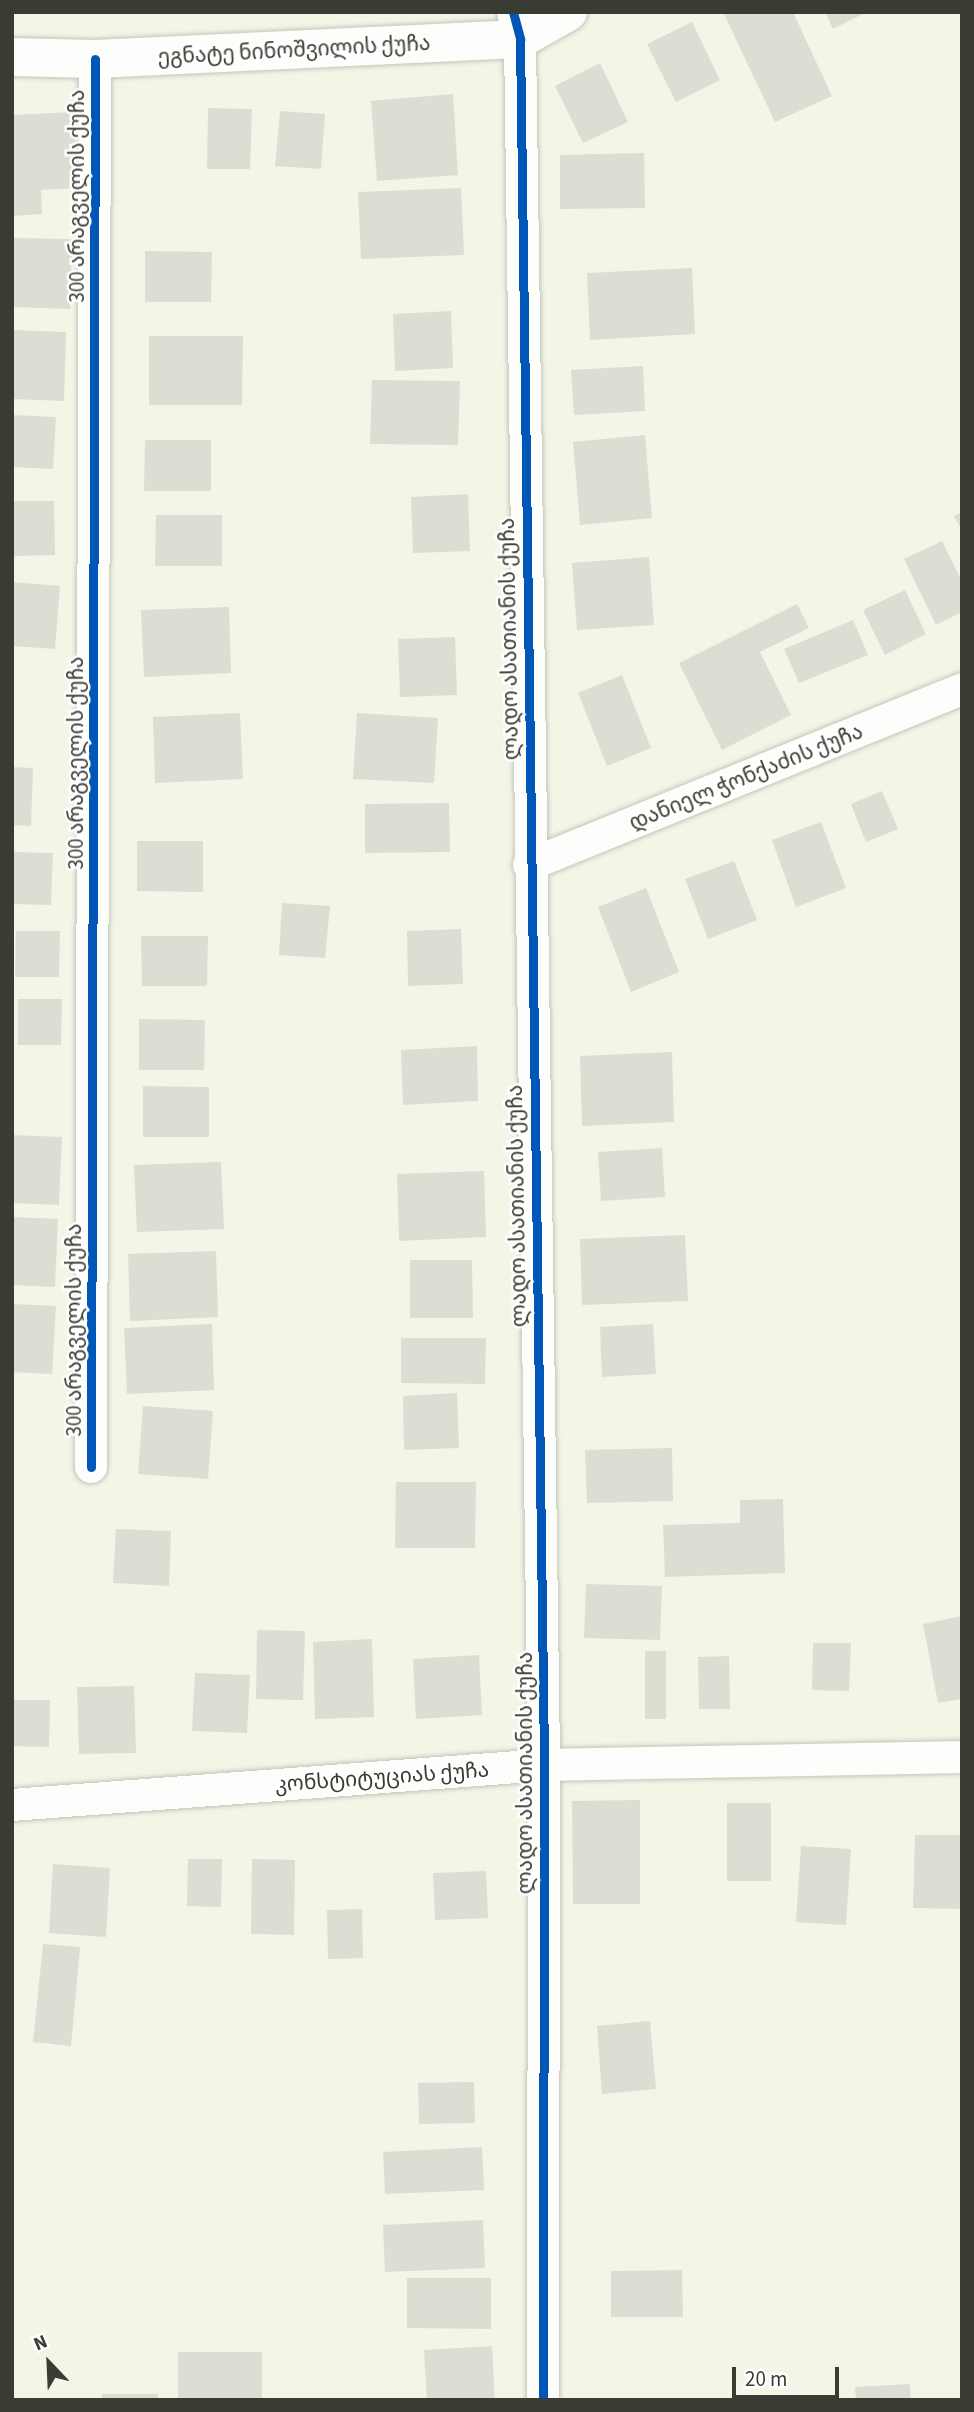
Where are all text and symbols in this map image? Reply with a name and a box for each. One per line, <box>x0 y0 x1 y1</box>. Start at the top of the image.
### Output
street label: ეგნატე ნინოშვილის ქუჩა <box>157 30 431 70</box>
street label: 300 არაგველის ქუჩა <box>64 89 90 303</box>
street label: ლადო ასათიანის ქუჩა <box>494 518 524 760</box>
street label: 300 არაგველის ქუჩა <box>63 656 89 870</box>
street label: დანიელ ჭონქაძის ქუჩა <box>625 719 867 835</box>
street label: ლადო ასათიანის ქუჩა <box>502 1085 532 1327</box>
street label: 300 არაგველის ქუჩა <box>61 1223 87 1437</box>
street label: ლადო ასათიანის ქუჩა <box>512 1652 538 1894</box>
street label: კონსტიტუციას ქუჩა <box>274 1757 490 1797</box>
north arrow <box>14 2328 84 2398</box>
text: N <box>29 2328 52 2358</box>
scale bar <box>736 2352 843 2396</box>
text: 20 m <box>745 2364 787 2394</box>

